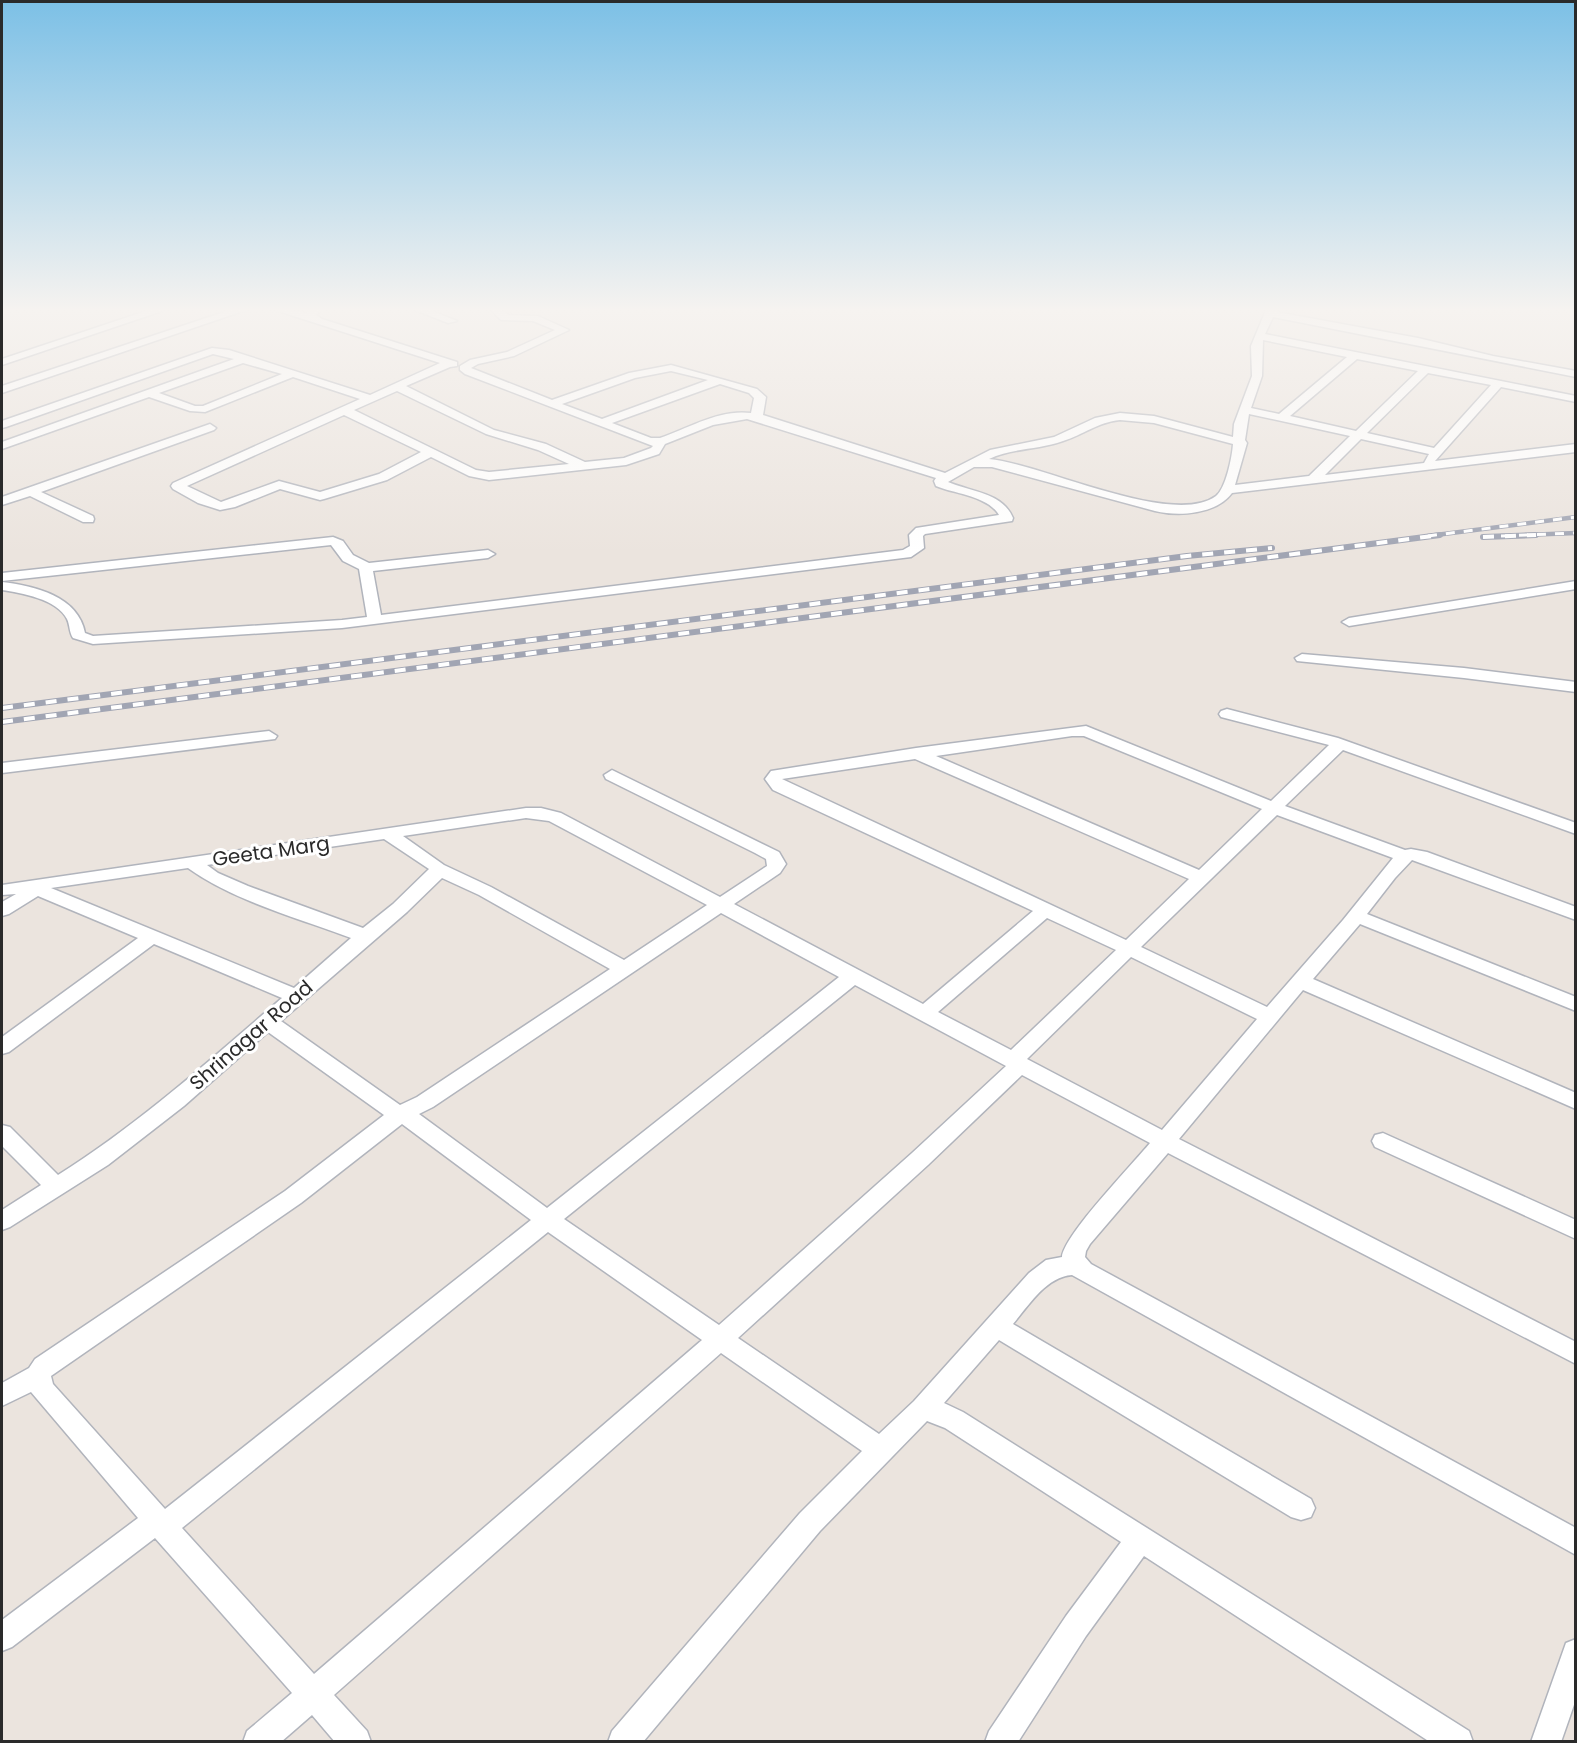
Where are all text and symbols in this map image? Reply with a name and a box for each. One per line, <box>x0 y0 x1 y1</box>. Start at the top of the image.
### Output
street label: Geeta Marg <box>211 829 331 873</box>
street label: Shrinagar Road <box>183 974 319 1096</box>

